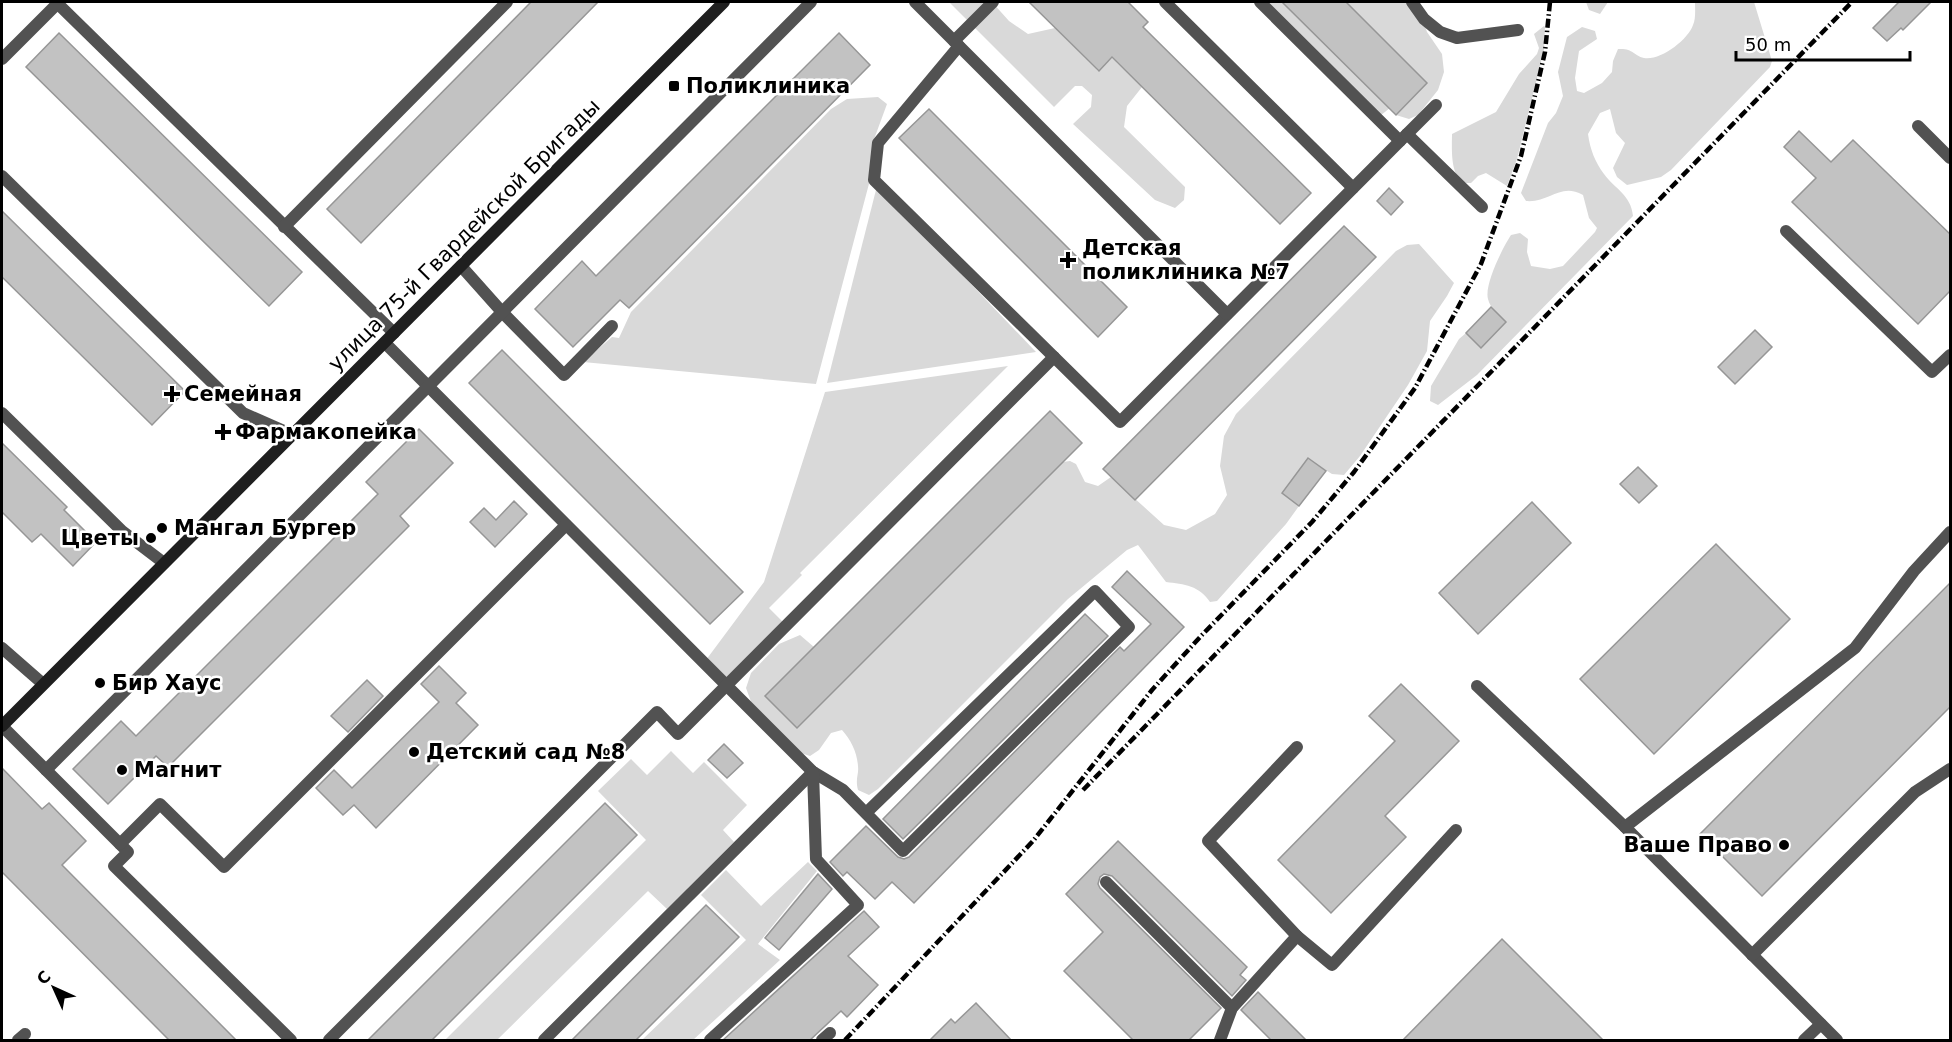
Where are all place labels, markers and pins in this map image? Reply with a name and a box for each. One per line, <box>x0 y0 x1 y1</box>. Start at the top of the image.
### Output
place label: Поликлиника <box>686 74 850 98</box>
marker: Поликлиника <box>667 79 681 93</box>
place label: Детская поликлиника №7 <box>1082 236 1290 284</box>
marker: Детская поликлиника №7 <box>1059 251 1077 269</box>
place label: Семейная <box>184 382 302 406</box>
marker: Семейная <box>165 387 179 401</box>
place label: Фармакопейка <box>235 420 417 444</box>
marker: Фармакопейка <box>216 425 230 439</box>
place label: Мангал Бургер <box>174 516 356 540</box>
marker: Мангал Бургер <box>155 521 169 535</box>
place label: Цветы <box>61 526 139 550</box>
marker: Цветы <box>144 531 158 545</box>
place label: Бир Хаус <box>112 671 222 695</box>
marker: Бир Хаус <box>93 676 107 690</box>
place label: Детский сад №8 <box>426 740 625 764</box>
marker: Детский сад №8 <box>407 745 421 759</box>
place label: Магнит <box>134 758 222 782</box>
marker: Магнит <box>115 763 129 777</box>
place label: Ваше Право <box>1623 833 1772 857</box>
marker: Ваше Право <box>1777 838 1791 852</box>

